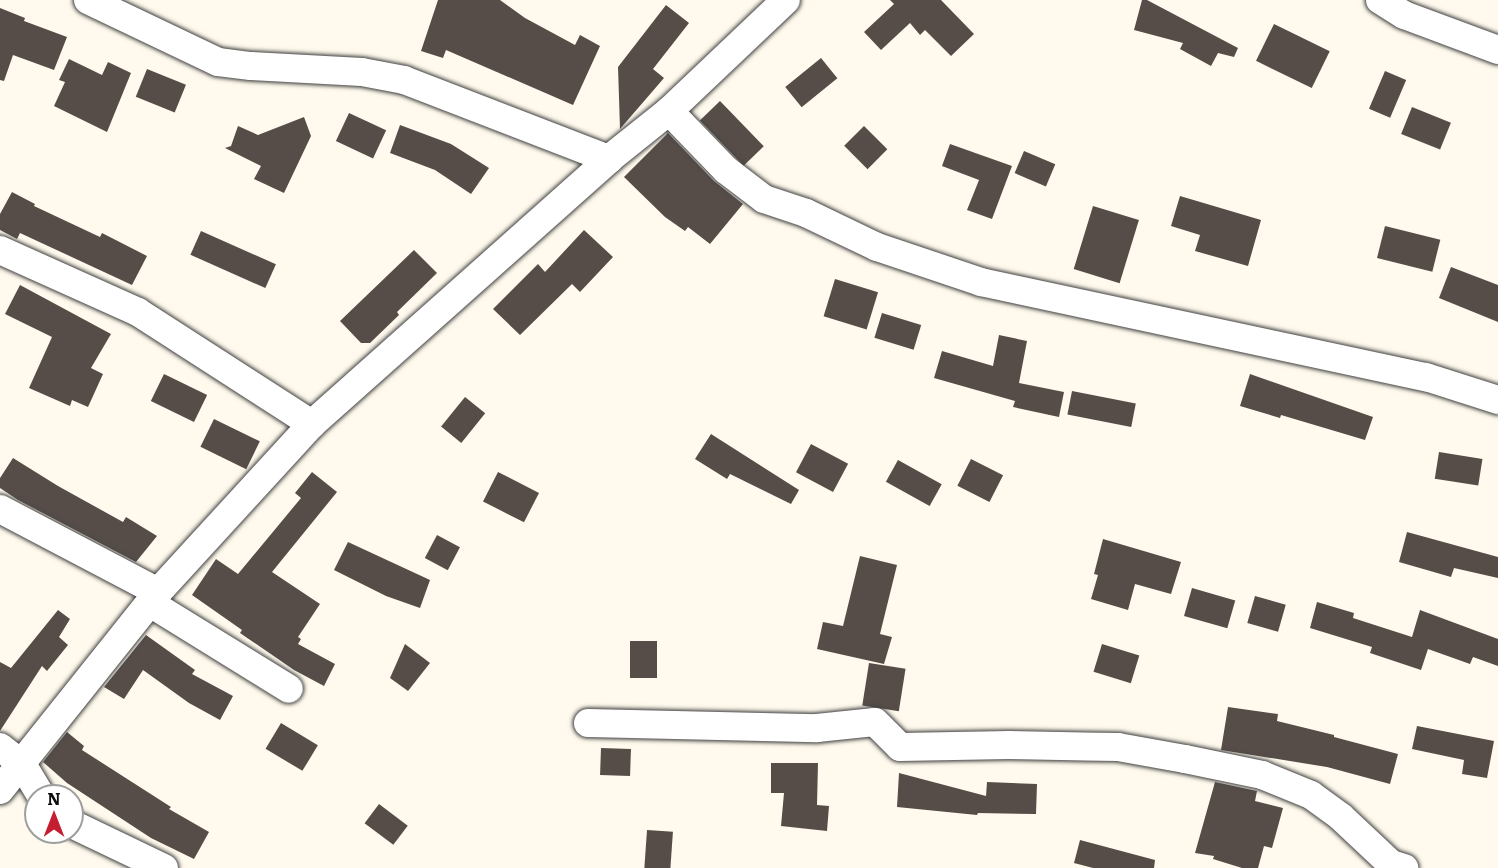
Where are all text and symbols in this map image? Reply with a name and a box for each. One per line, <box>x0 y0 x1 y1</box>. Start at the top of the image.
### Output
north arrow <box>24 784 84 844</box>
text: N <box>47 786 61 810</box>

